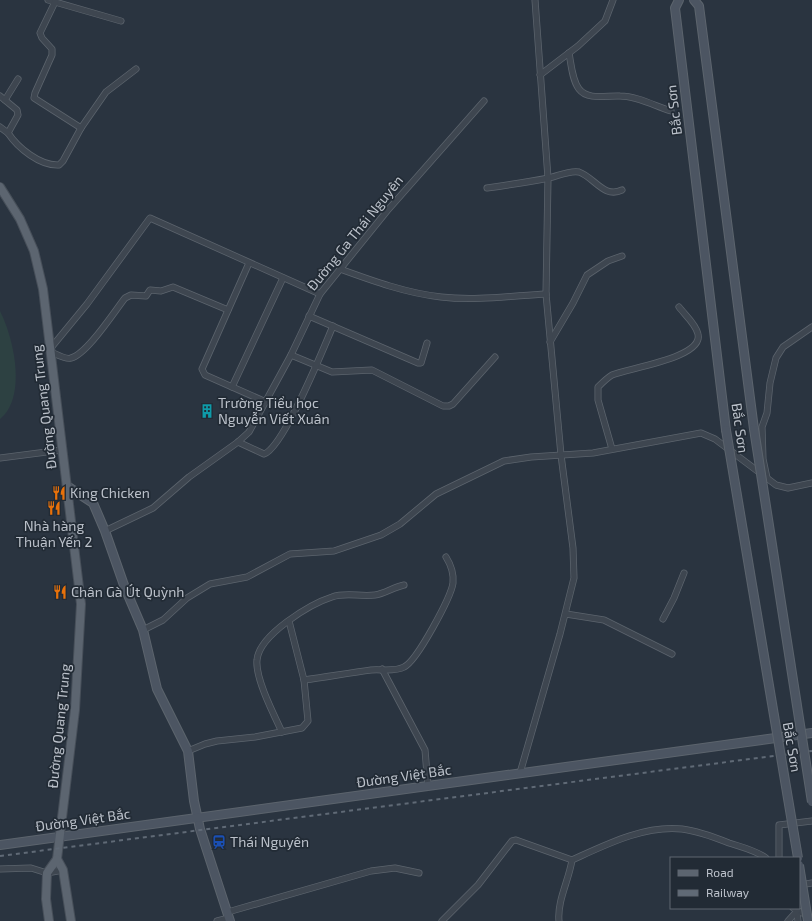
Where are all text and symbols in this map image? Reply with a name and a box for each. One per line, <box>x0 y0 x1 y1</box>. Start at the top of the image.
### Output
street label: Bắc Sơn <box>662 84 685 136</box>
street label: Đường Ga Thái Nguyên <box>303 172 406 294</box>
street label: Đường Quang Trung <box>27 344 60 470</box>
place label: Trường Tiểu học Nguyễn Viết Xuân <box>218 394 330 427</box>
street label: Bắc Sơn <box>729 402 752 454</box>
building icon: Trường Tiểu học Nguyễn Viết Xuân <box>199 403 215 419</box>
place label: King Chicken <box>70 484 150 501</box>
restaurant icon: King Chicken <box>51 485 67 501</box>
restaurant icon: Nhà hàng Thuận Yến 2 <box>46 500 62 516</box>
place label: Nhà hàng Thuận Yến 2 <box>16 517 92 550</box>
place label: Chân Gà Út Quỳnh <box>71 583 184 600</box>
restaurant icon: Chân Gà Út Quỳnh <box>52 584 68 600</box>
street label: Đường Quang Trung <box>44 663 74 789</box>
street label: Bắc Sơn <box>780 721 805 773</box>
street label: Đường Việt Bắc <box>355 760 453 791</box>
street label: Đường Việt Bắc <box>34 804 132 835</box>
place label: Thái Nguyên <box>230 833 309 850</box>
station icon: Thái Nguyên <box>211 834 227 850</box>
legend <box>670 857 800 909</box>
text: Road <box>706 865 734 879</box>
text: Railway <box>706 885 750 899</box>

